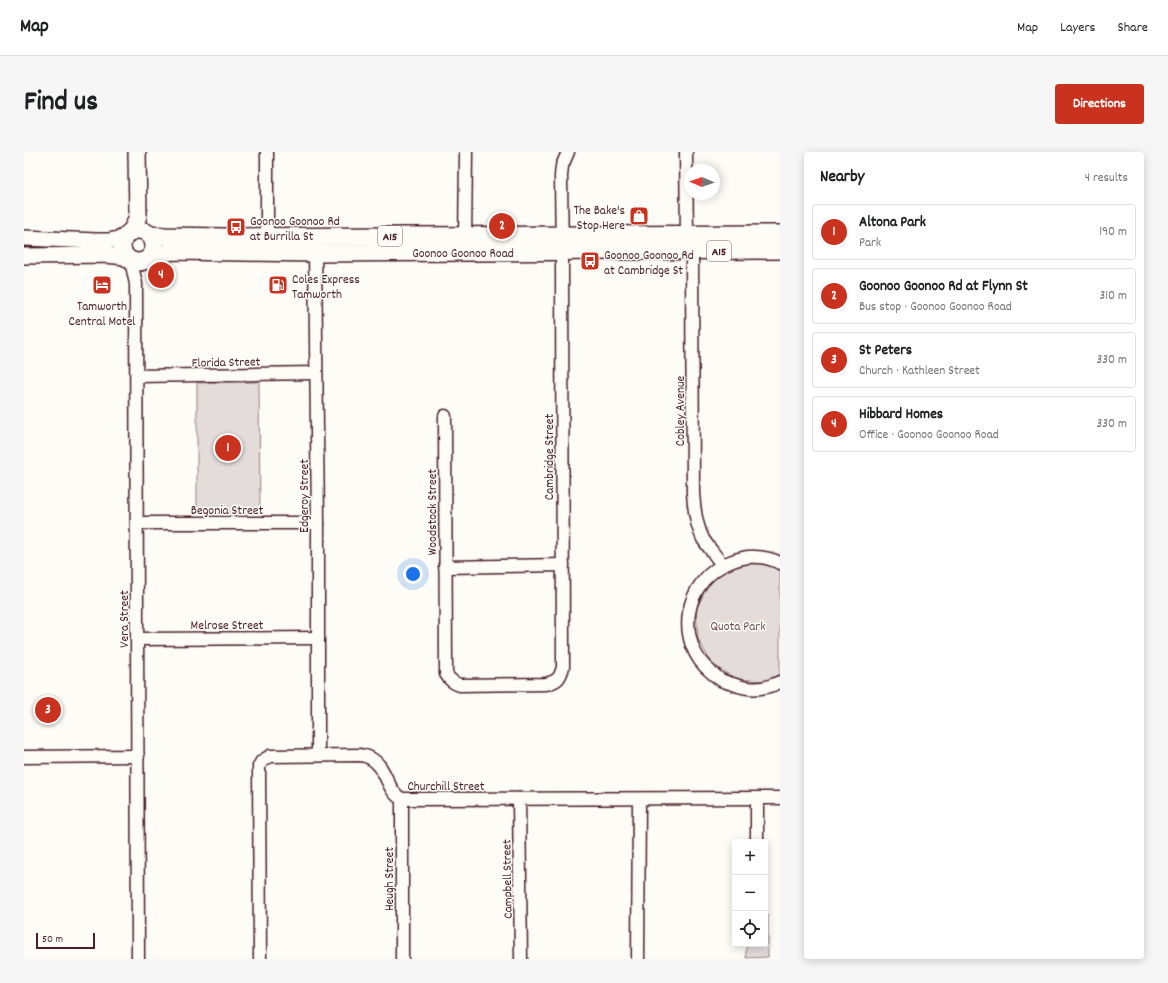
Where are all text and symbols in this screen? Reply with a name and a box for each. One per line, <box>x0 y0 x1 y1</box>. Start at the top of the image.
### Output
text: Map <box>20 14 49 41</box>
text: Map <box>1017 18 1038 38</box>
text: Layers <box>1060 18 1095 38</box>
text: Share <box>1117 18 1148 38</box>
text: Find us <box>24 84 98 124</box>
button: Directions <box>1055 84 1144 124</box>
north arrow <box>684 164 720 200</box>
text: Nearby <box>820 166 864 190</box>
text: 4 results <box>1085 169 1128 188</box>
place label: The Bake's Stop Here <box>574 202 625 236</box>
shop icon: The Bake's Stop Here <box>628 205 650 227</box>
pin: 2 <box>489 211 515 241</box>
text: Altona Park <box>859 212 926 234</box>
place label: Goonoo Goonoo Rd at Burrilla St <box>250 213 340 247</box>
bus stop icon: Goonoo Goonoo Rd at Burrilla St <box>225 216 247 238</box>
text: 1 <box>833 223 835 242</box>
text: 190 m <box>1099 223 1127 242</box>
road number: A15 <box>378 226 402 246</box>
text: Park <box>859 234 881 253</box>
road number: A15 <box>707 241 731 261</box>
street label: Goonoo Goonoo Road <box>412 245 514 264</box>
place label: Goonoo Goonoo Rd at Cambridge St <box>604 247 694 281</box>
bus stop icon: Goonoo Goonoo Rd at Cambridge St <box>579 250 601 272</box>
pin: 4 <box>148 260 174 290</box>
place label: Coles Express Tamworth <box>292 271 360 305</box>
hotel icon: Tamworth Central Motel <box>91 274 113 296</box>
fuel station icon: Coles Express Tamworth <box>267 274 289 296</box>
text: Goonoo Goonoo Rd at Flynn St <box>859 276 1028 298</box>
text: 2 <box>831 287 837 306</box>
text: 310 m <box>1099 287 1127 306</box>
place label: Tamworth Central Motel <box>69 298 135 332</box>
text: Bus stop · Goonoo Goonoo Road <box>859 298 1012 317</box>
text: St Peters <box>859 340 912 362</box>
text: 3 <box>831 351 837 370</box>
text: 330 m <box>1096 351 1127 370</box>
street label: Florida Street <box>192 353 261 374</box>
text: Church · Kathleen Street <box>859 362 980 381</box>
street label: Cobley Avenue <box>672 375 691 446</box>
text: Hibbard Homes <box>859 404 943 426</box>
street label: Cambridge Street <box>541 414 560 500</box>
text: 4 <box>831 415 837 434</box>
text: 330 m <box>1096 415 1127 434</box>
text: Office · Goonoo Goonoo Road <box>859 426 999 445</box>
pin: 1 <box>215 433 241 463</box>
street label: Edgeroy Street <box>296 459 315 533</box>
street label: Woodstock Street <box>424 469 443 555</box>
street label: Begonia Street <box>191 502 263 521</box>
your location <box>403 564 423 584</box>
street label: Vera Street <box>116 590 135 648</box>
street label: Melrose Street <box>191 617 264 636</box>
park label: Quota Park <box>711 618 766 637</box>
pin: 3 <box>35 695 61 725</box>
street label: Churchill Street <box>407 778 485 797</box>
street label: Campbell Street <box>498 839 519 919</box>
map controls <box>732 839 768 947</box>
button: + <box>732 839 768 875</box>
street label: Heugh Street <box>381 847 400 911</box>
button: − <box>732 875 768 911</box>
button: locate <box>732 911 768 947</box>
scale bar <box>36 931 95 950</box>
text: 50 m <box>42 932 63 948</box>

